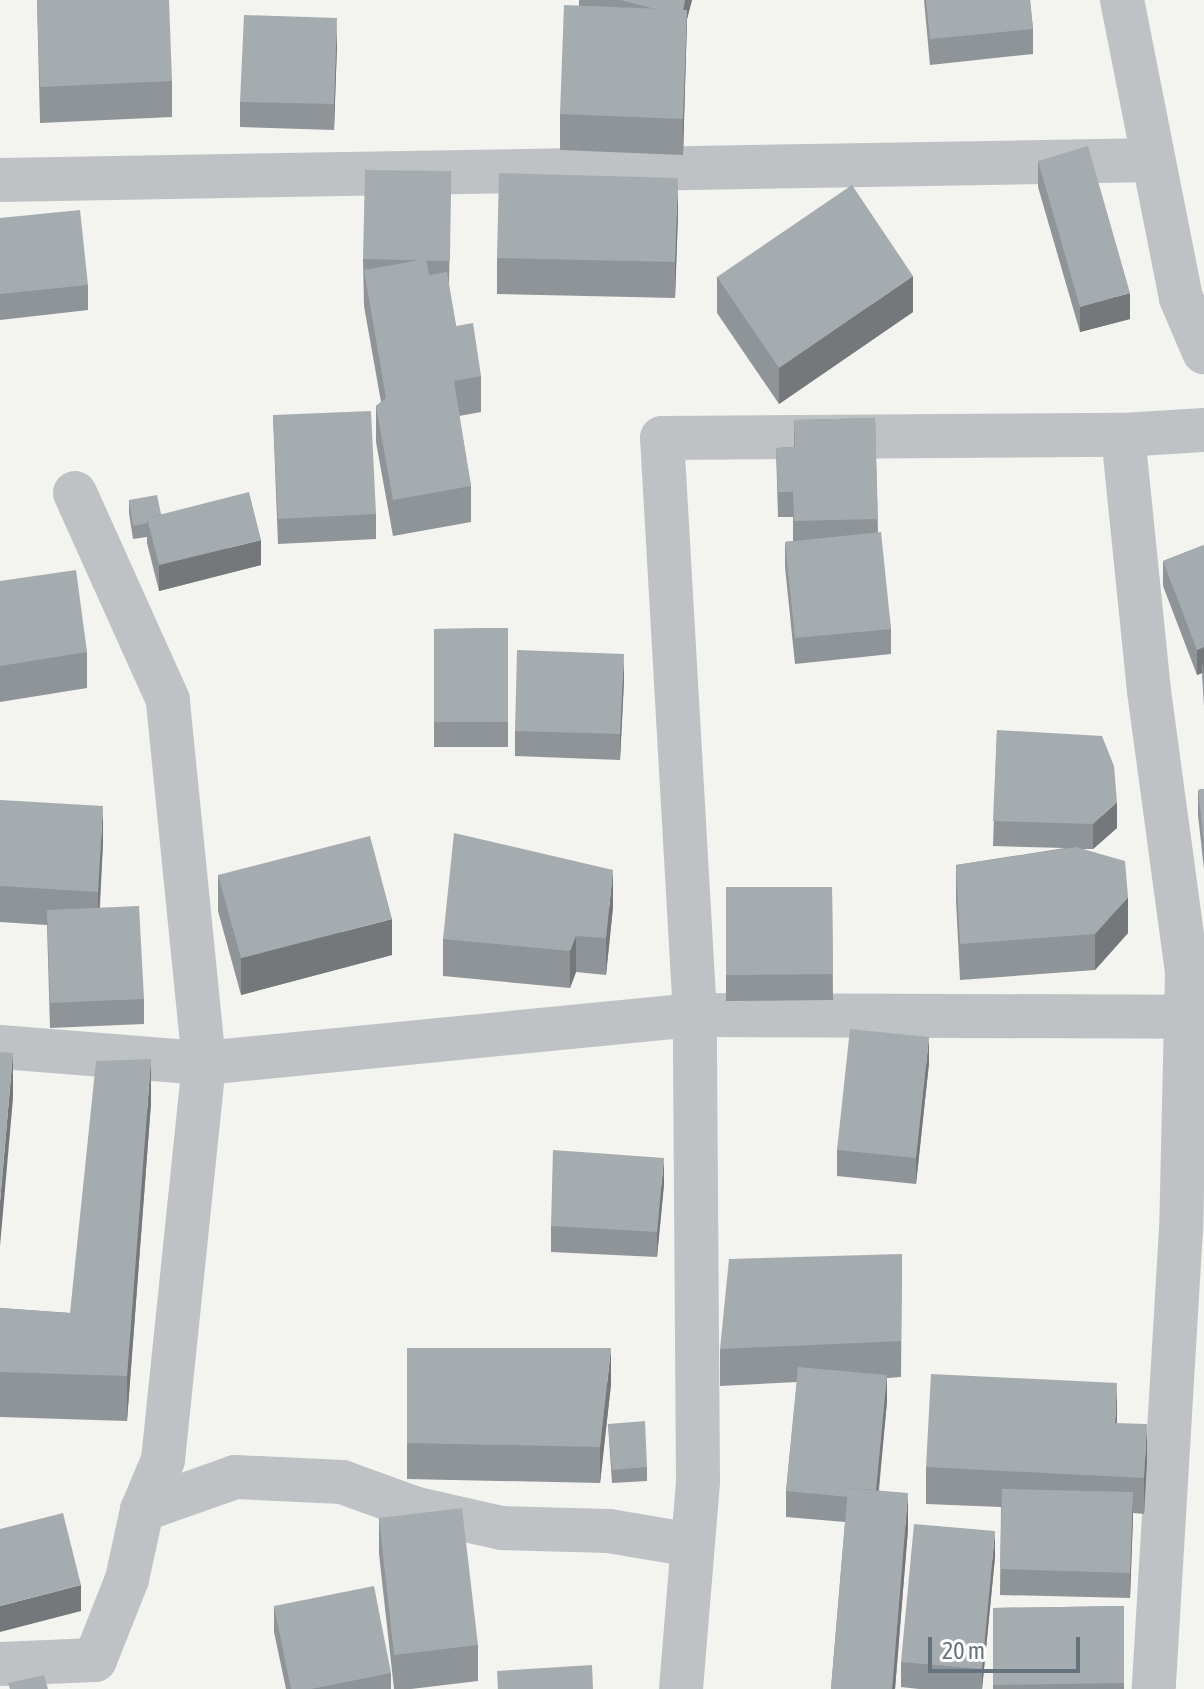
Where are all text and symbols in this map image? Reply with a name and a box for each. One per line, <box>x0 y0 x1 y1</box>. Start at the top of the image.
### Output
scale bar <box>932 1621 1084 1671</box>
text: 20 m <box>942 1637 985 1664</box>

